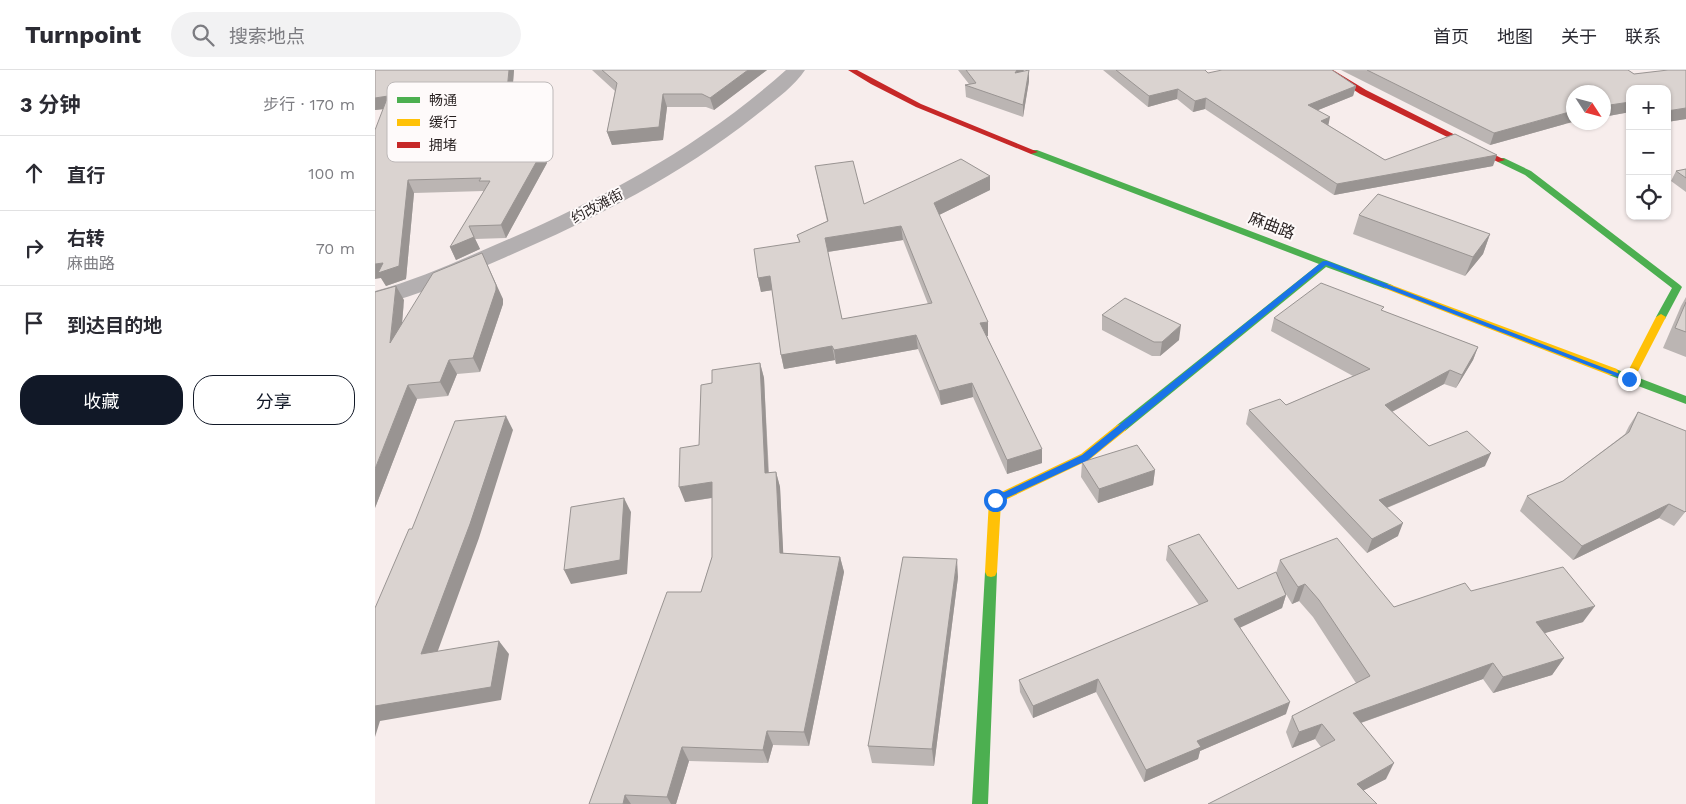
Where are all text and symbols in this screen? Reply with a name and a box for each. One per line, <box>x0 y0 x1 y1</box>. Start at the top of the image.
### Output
search box <box>171 12 521 57</box>
text: Turnpoint <box>25 21 141 49</box>
icon: search <box>189 21 217 49</box>
text: 搜索地点 <box>229 25 305 48</box>
text: 首页 <box>1433 26 1469 47</box>
text: 地图 <box>1497 26 1533 47</box>
text: 关于 <box>1561 26 1597 47</box>
text: 联系 <box>1625 26 1661 47</box>
legend <box>387 82 553 162</box>
north arrow <box>1566 85 1611 130</box>
map controls <box>1626 85 1671 220</box>
button: + <box>1626 85 1671 130</box>
text: 3 分钟 <box>20 92 80 117</box>
text: 畅通 <box>429 92 457 108</box>
text: 步行 · 170 m <box>263 95 355 114</box>
text: 缓行 <box>429 114 457 130</box>
button: − <box>1626 130 1671 175</box>
text: 拥堵 <box>429 137 457 153</box>
icon: ahead <box>20 159 48 187</box>
text: 直行 <box>67 164 105 187</box>
text: 100 m <box>308 164 355 183</box>
button: locate <box>1626 175 1671 220</box>
street label: 约改滩街 <box>569 186 625 226</box>
street label: 麻曲路 <box>1246 208 1298 243</box>
text: 右转 <box>67 227 105 250</box>
icon: right <box>20 234 48 262</box>
text: 70 m <box>316 239 355 258</box>
text: 麻曲路 <box>67 254 115 273</box>
icon: arrive <box>20 309 48 337</box>
text: 到达目的地 <box>67 314 162 337</box>
route end <box>1618 368 1641 391</box>
button: 收藏 <box>20 375 183 425</box>
button: 分享 <box>193 375 355 425</box>
route start <box>984 489 1007 512</box>

